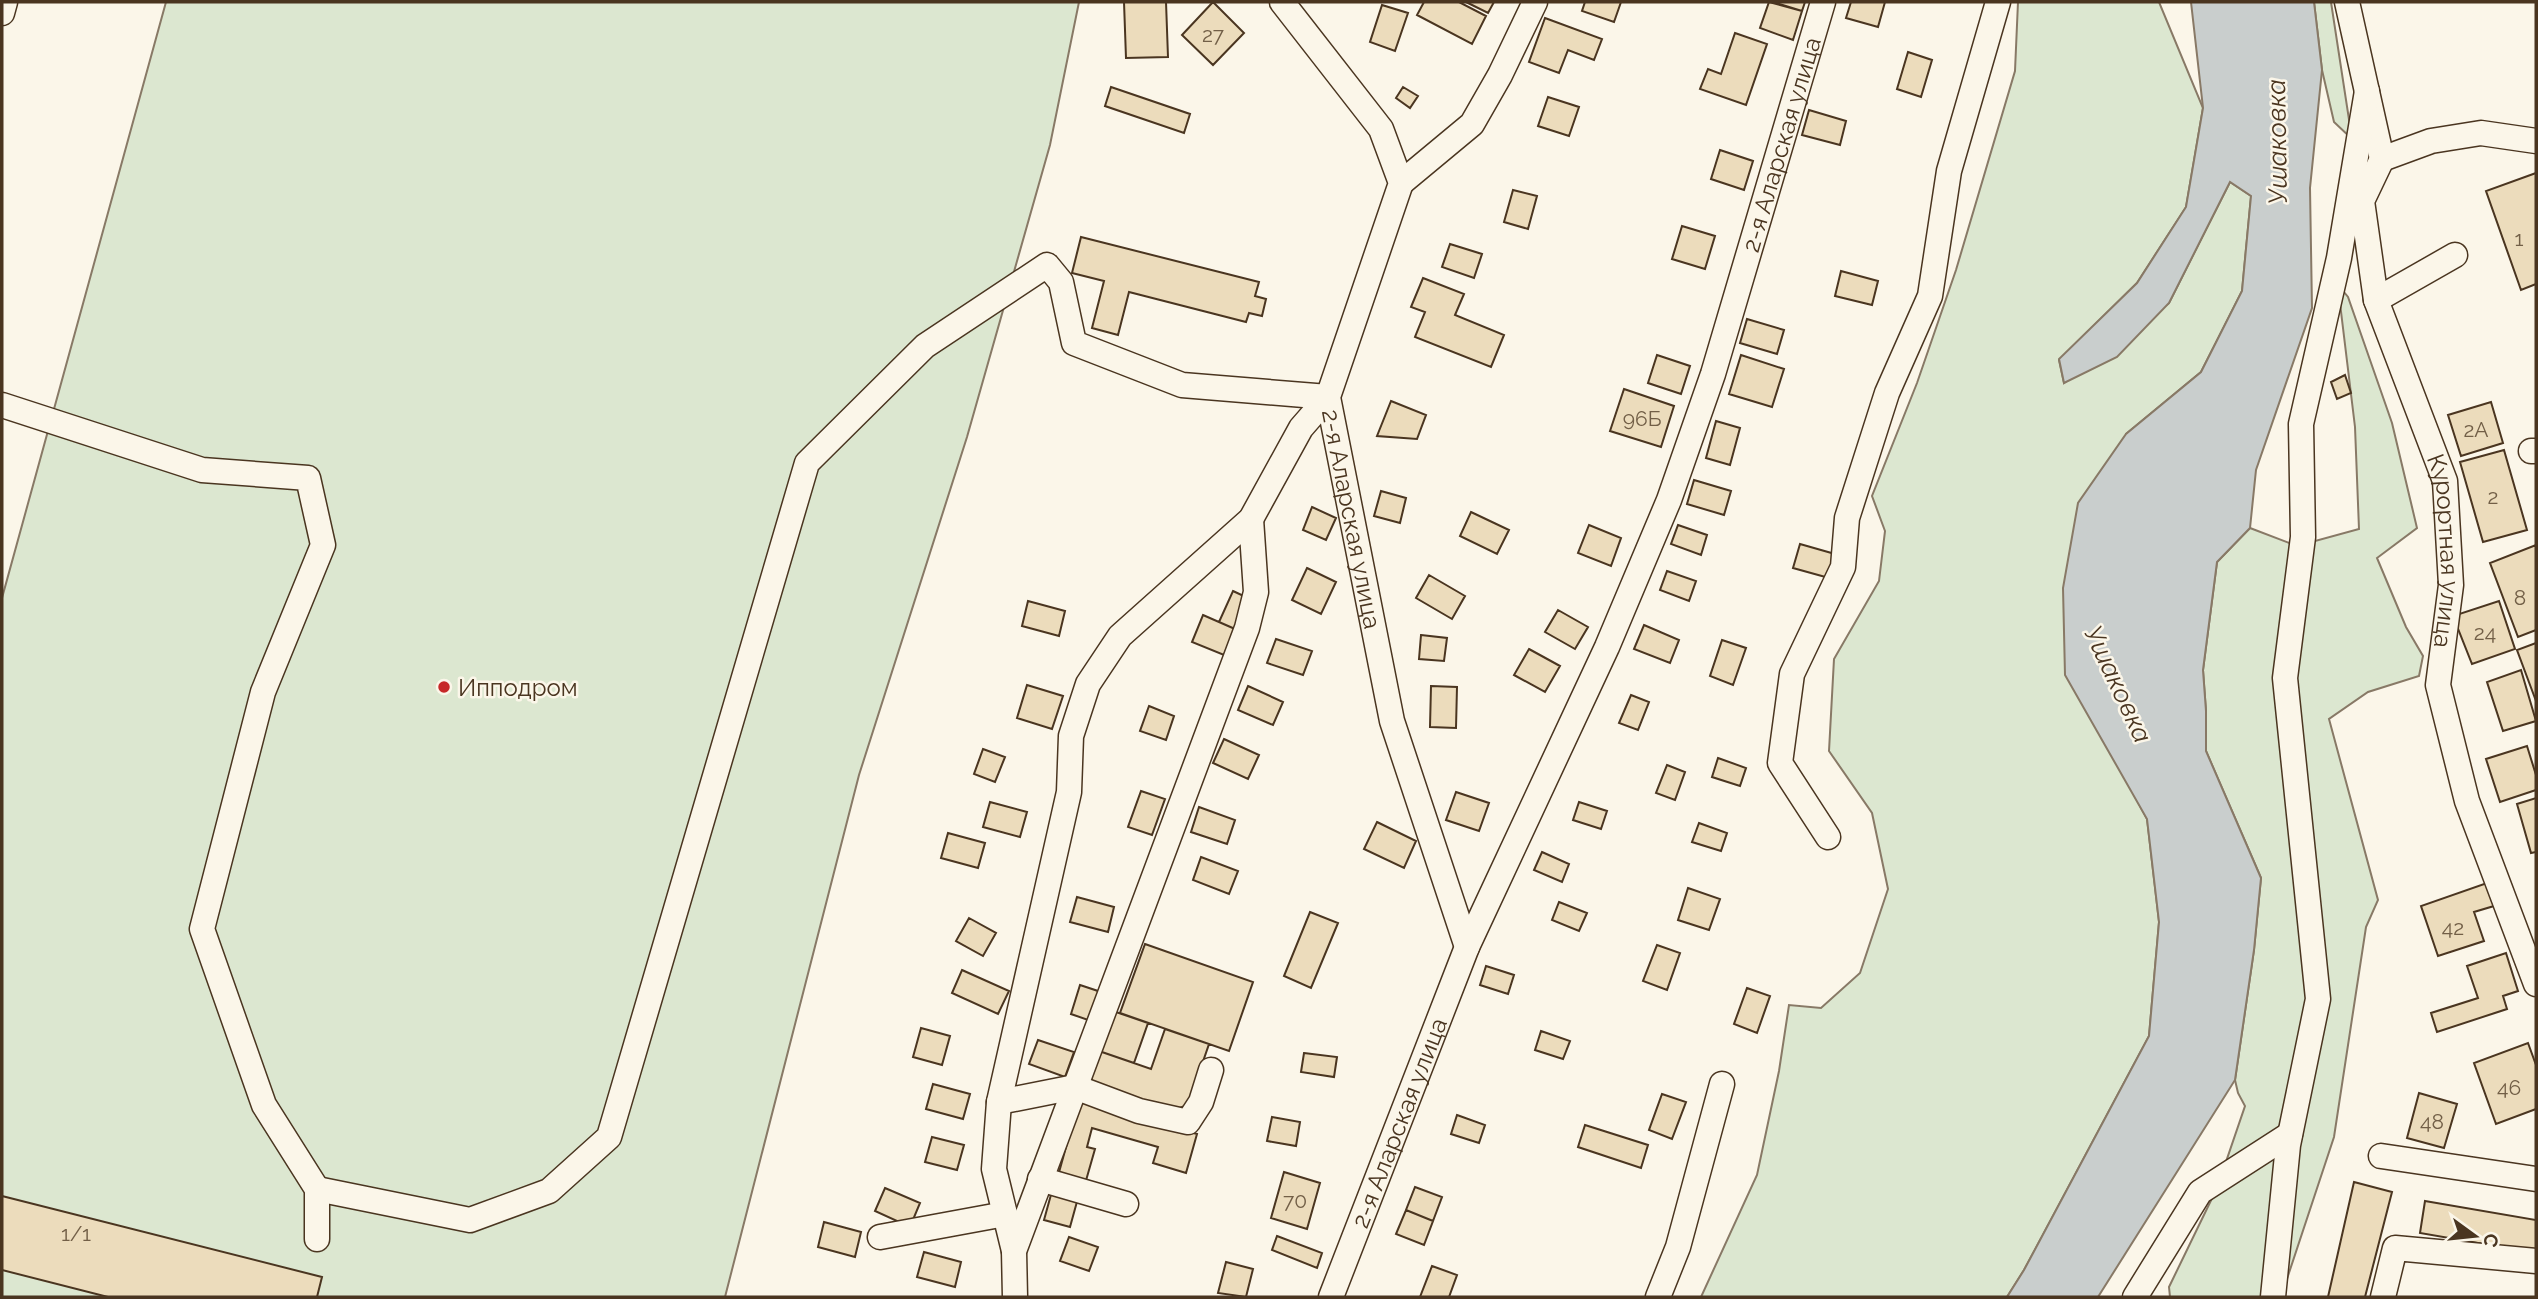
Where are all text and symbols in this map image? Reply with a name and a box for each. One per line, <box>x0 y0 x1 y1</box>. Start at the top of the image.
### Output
house number: 27 <box>1202 22 1225 47</box>
street label: 2-я Аларская улица <box>1735 33 1826 255</box>
water label: Ушаковка <box>2261 79 2293 205</box>
house number: 1 <box>2515 226 2524 251</box>
house number: 96Б <box>1623 406 1662 431</box>
street label: 2-я Аларская улица <box>1316 407 1388 631</box>
house number: 2А <box>2463 417 2489 442</box>
street label: Курортная улица <box>2421 450 2466 650</box>
house number: 2 <box>2488 484 2498 509</box>
house number: 8 <box>2514 585 2526 610</box>
house number: 24 <box>2474 620 2496 645</box>
water label: Ушаковка <box>2078 621 2158 747</box>
place label: Ипподром <box>458 673 578 702</box>
marker: Ипподром <box>436 679 452 695</box>
house number: 42 <box>2442 915 2464 940</box>
street label: 2-я Аларская улица <box>1345 1014 1453 1232</box>
house number: 46 <box>2497 1075 2521 1100</box>
house number: 48 <box>2420 1109 2444 1134</box>
house number: 70 <box>1283 1188 1307 1213</box>
north arrow <box>2440 1201 2510 1271</box>
house number: 1/1 <box>61 1221 91 1246</box>
text: С <box>2479 1231 2504 1250</box>

